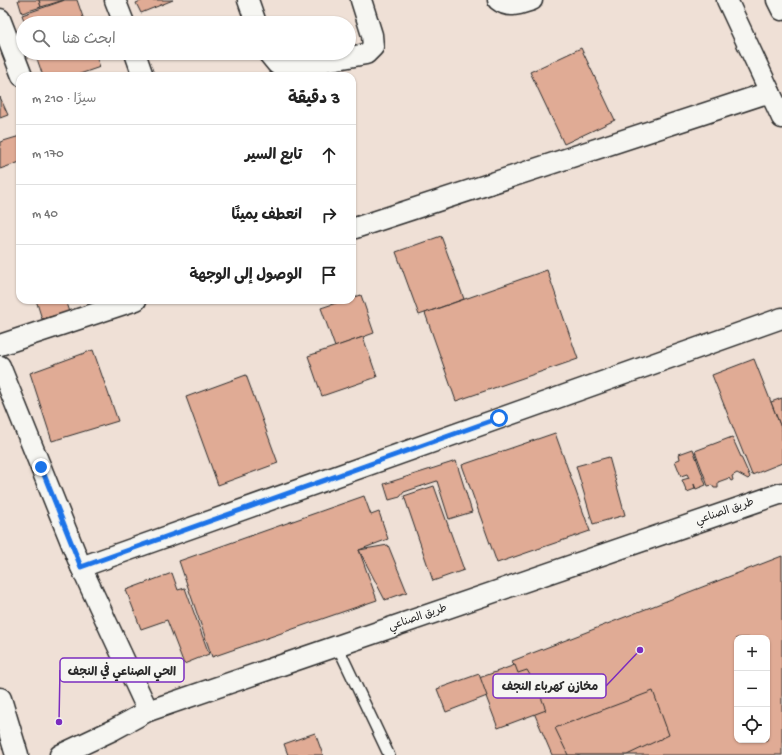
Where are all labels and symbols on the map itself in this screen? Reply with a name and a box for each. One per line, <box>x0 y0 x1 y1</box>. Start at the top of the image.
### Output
route start <box>490 409 508 427</box>
route end <box>32 458 50 476</box>
street label: طريق الصناعي <box>694 495 757 530</box>
street label: طريق الصناعي <box>387 601 450 636</box>
callout: الحي الصناعي في النجف <box>60 658 184 682</box>
text: الحي الصناعي في النجف <box>68 662 176 682</box>
callout: مخازن كهرباء النجف <box>493 674 606 698</box>
text: مخازن كهرباء النجف <box>502 681 598 695</box>

